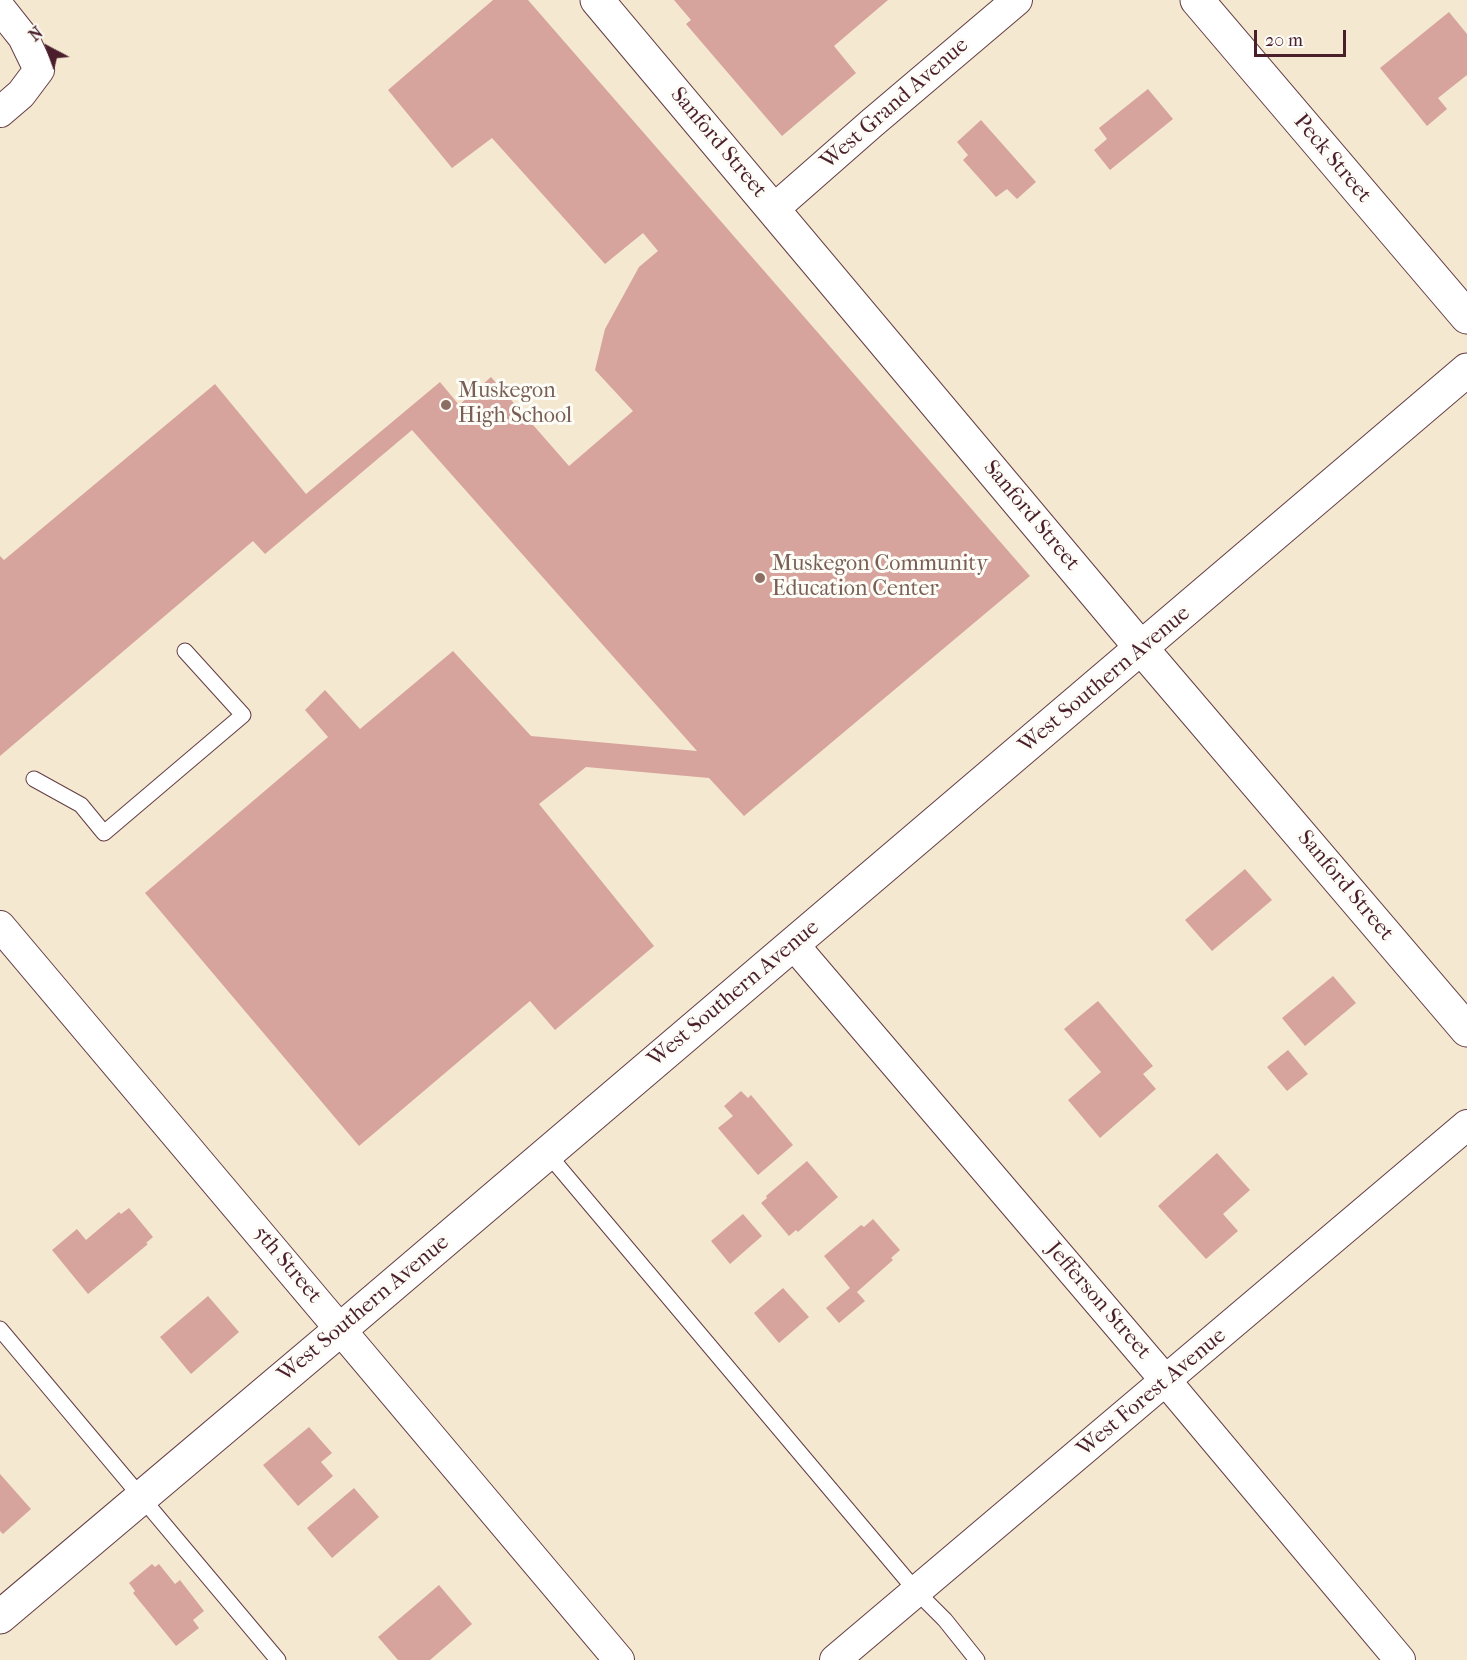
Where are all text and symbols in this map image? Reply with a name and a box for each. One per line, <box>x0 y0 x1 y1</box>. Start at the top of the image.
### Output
north arrow <box>18 18 78 78</box>
scale bar <box>1257 18 1348 56</box>
text: N <box>25 23 47 45</box>
text: 20 m <box>1265 30 1303 51</box>
street label: West Grand Avenue <box>816 33 974 175</box>
street label: Sanford Street <box>664 82 772 204</box>
street label: Peck Street <box>1287 109 1377 209</box>
place label: Muskegon High School <box>458 379 572 430</box>
marker: Muskegon High School <box>439 398 453 412</box>
street label: Sanford Street <box>977 455 1085 577</box>
place label: Muskegon Community Education Center <box>772 552 988 604</box>
marker: Muskegon Community Education Center <box>753 571 767 585</box>
street label: West Southern Avenue <box>1014 601 1196 759</box>
street label: Sanford Street <box>1291 825 1399 947</box>
street label: West Southern Avenue <box>643 915 825 1073</box>
street label: 5th Street <box>247 1221 327 1309</box>
street label: West Southern Avenue <box>273 1230 455 1388</box>
street label: Jefferson Street <box>1040 1237 1156 1365</box>
street label: West Forest Avenue <box>1072 1323 1232 1463</box>

